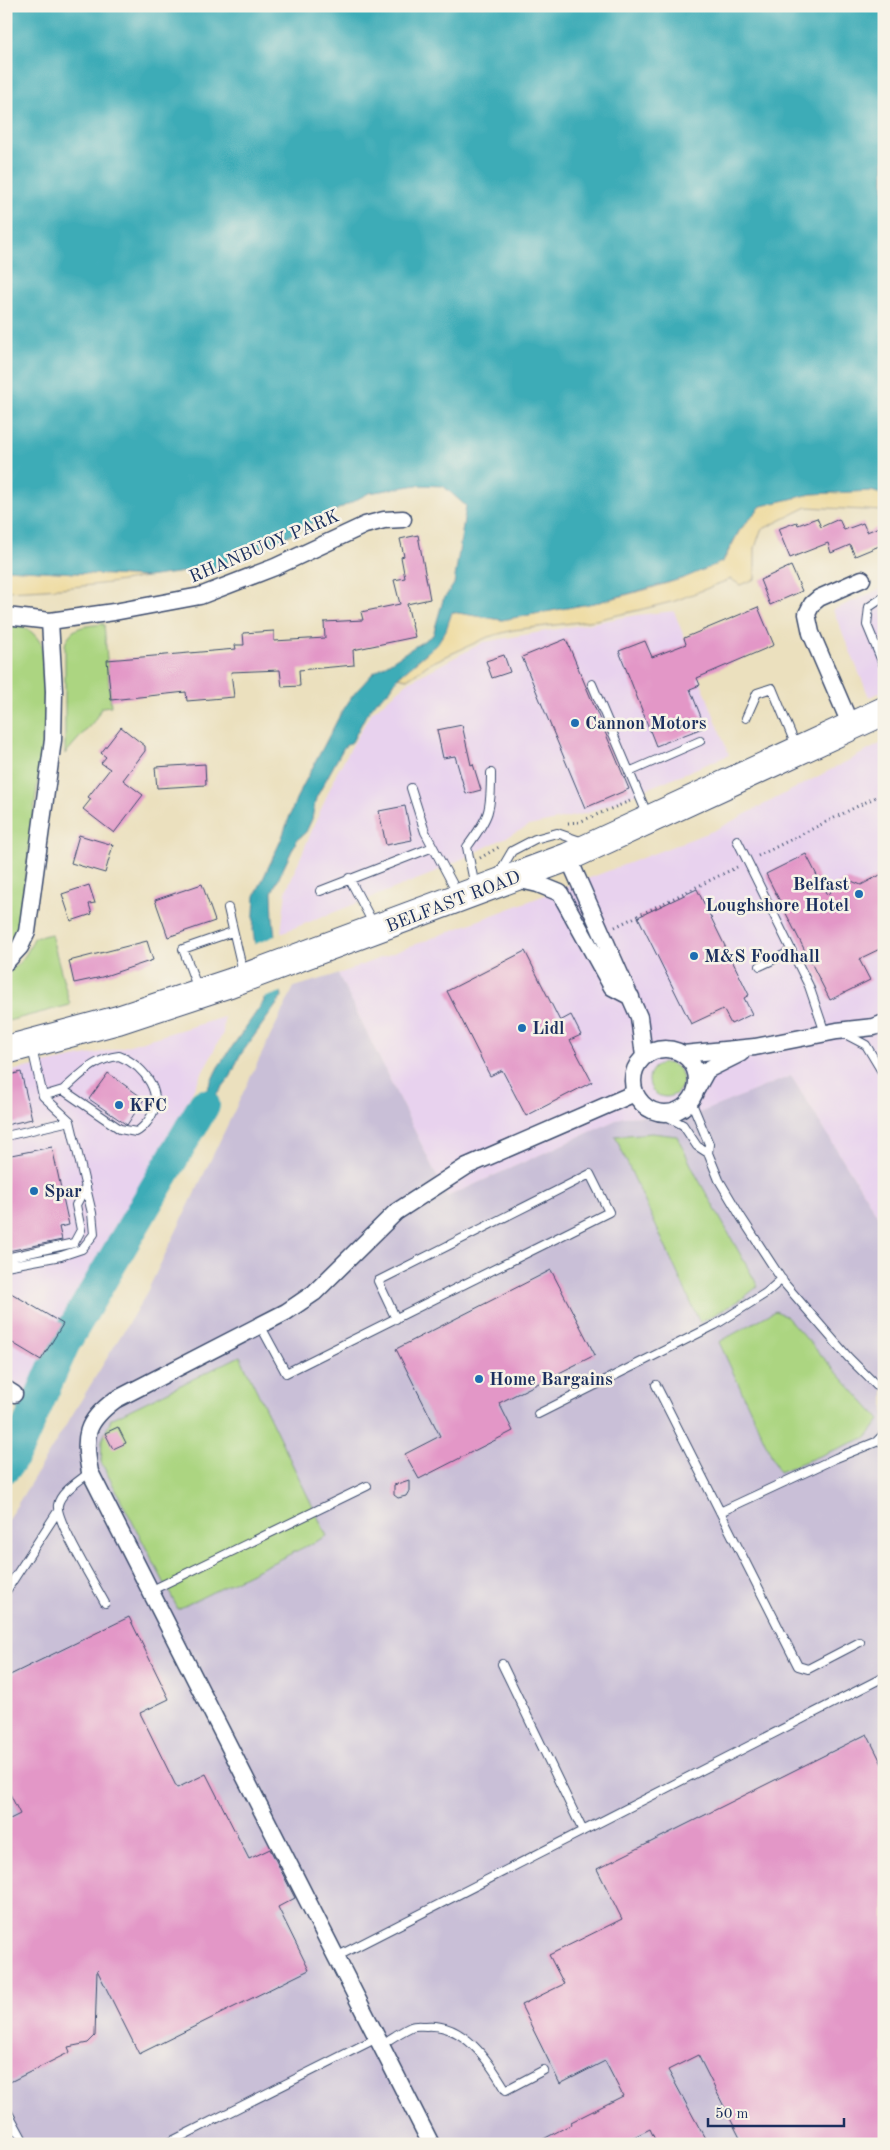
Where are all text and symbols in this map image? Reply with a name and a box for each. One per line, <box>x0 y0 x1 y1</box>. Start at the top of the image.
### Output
street label: RHANBUOY PARK <box>187 507 342 587</box>
place label: Cannon Motors <box>585 715 707 733</box>
marker: Cannon Motors <box>569 717 581 729</box>
street label: BELFAST ROAD <box>384 868 523 936</box>
place label: Belfast Loughshore Hotel <box>705 876 849 915</box>
marker: Belfast Loughshore Hotel <box>853 888 865 900</box>
place label: M&S Foodhall <box>704 948 820 966</box>
marker: M&S Foodhall <box>688 950 700 962</box>
place label: Lidl <box>532 1020 565 1038</box>
marker: Lidl <box>516 1022 528 1034</box>
place label: KFC <box>129 1097 167 1115</box>
marker: KFC <box>113 1099 125 1111</box>
place label: Spar <box>44 1183 82 1201</box>
marker: Spar <box>28 1185 40 1197</box>
place label: Home Bargains <box>489 1371 613 1389</box>
marker: Home Bargains <box>473 1373 485 1385</box>
scale bar <box>708 2095 844 2127</box>
text: 50 m <box>715 2107 749 2122</box>

